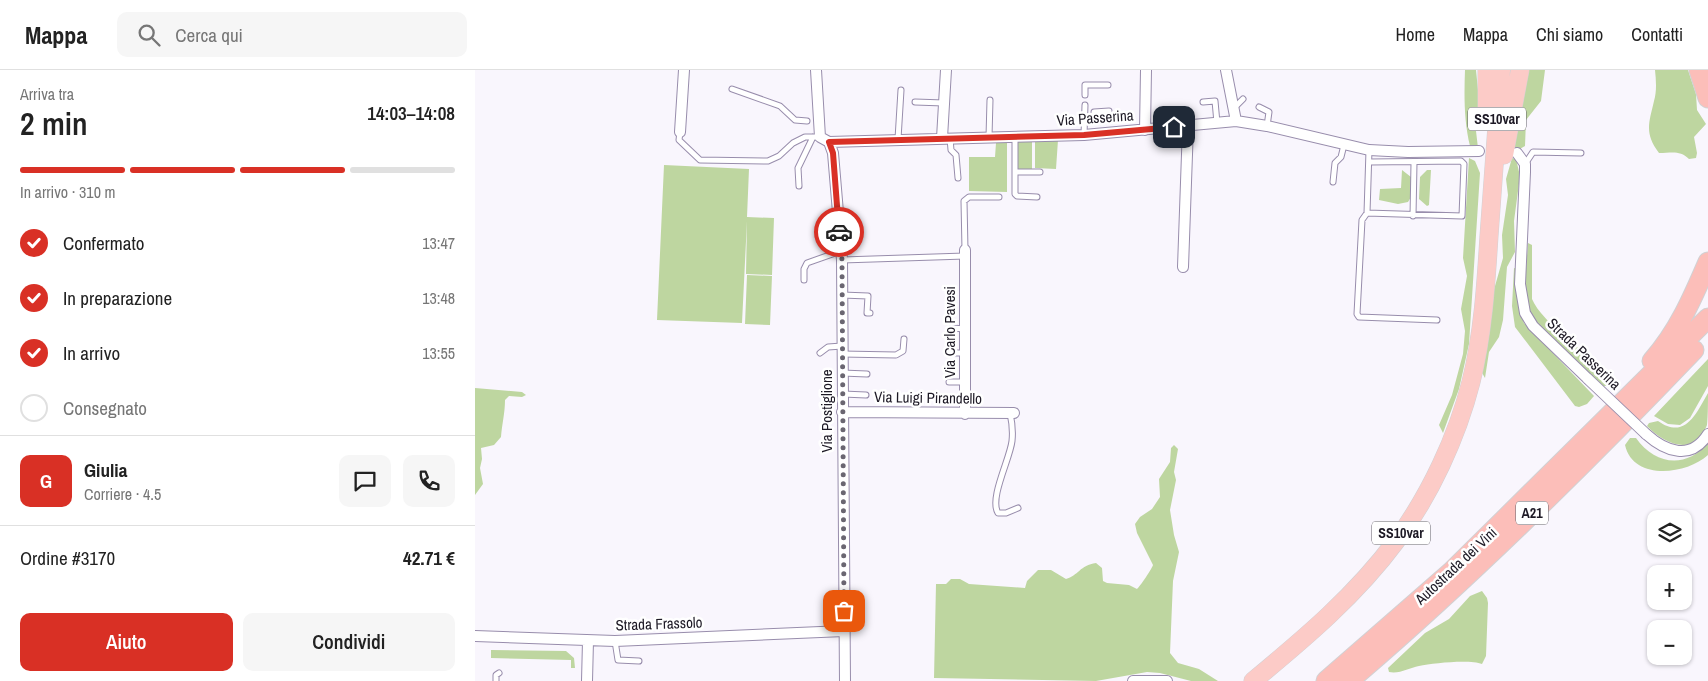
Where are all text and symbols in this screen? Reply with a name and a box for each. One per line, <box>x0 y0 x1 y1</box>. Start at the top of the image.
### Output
search box <box>117 12 467 57</box>
text: Mappa <box>25 19 87 51</box>
icon: search <box>135 21 163 49</box>
text: Cerca qui <box>175 22 243 48</box>
text: Home <box>1396 22 1435 47</box>
text: Mappa <box>1463 22 1508 47</box>
text: Chi siamo <box>1536 22 1603 47</box>
text: Contatti <box>1631 22 1683 47</box>
text: Arriva tra <box>20 83 74 105</box>
text: 14:03–14:08 <box>367 100 455 126</box>
text: 2 min <box>20 102 88 145</box>
street label: Via Passerina <box>1056 104 1134 131</box>
pin <box>1153 106 1195 148</box>
road number: SS10var <box>1468 108 1526 131</box>
icon: home <box>1160 113 1188 141</box>
text: In arrivo · 310 m <box>20 181 116 203</box>
courier <box>814 207 864 257</box>
icon: car <box>825 218 853 246</box>
icon: check <box>20 229 48 257</box>
text: Confermato <box>63 230 144 256</box>
text: 13:47 <box>422 232 455 254</box>
icon: check <box>20 284 48 312</box>
text: In preparazione <box>63 285 172 311</box>
street label: Via Carlo Pavesi <box>939 286 960 378</box>
text: 13:48 <box>422 287 455 309</box>
street label: Strada Passerina <box>1543 313 1626 394</box>
icon: check <box>20 339 48 367</box>
text: In arrivo <box>63 340 120 366</box>
text: 13:55 <box>422 342 455 364</box>
street label: Via Postiglione <box>816 369 837 453</box>
street label: Via Luigi Pirandello <box>874 386 982 409</box>
text: Consegnato <box>63 395 147 421</box>
button: chat <box>339 455 391 507</box>
button: phone <box>403 455 455 507</box>
text: Giulia <box>84 457 127 483</box>
text: G <box>40 468 52 494</box>
text: Corriere · 4.5 <box>84 483 161 505</box>
road number: A21 <box>1516 502 1548 524</box>
map controls <box>1647 510 1692 665</box>
button: layers <box>1647 510 1692 555</box>
road number: SS10var <box>1372 522 1430 544</box>
street label: Autostrada dei Vini <box>1409 522 1501 610</box>
text: Ordine #3170 <box>20 545 115 571</box>
text: 42.71 € <box>403 545 455 571</box>
button: + <box>1647 565 1692 610</box>
pin <box>823 590 865 632</box>
icon: bag <box>830 597 858 625</box>
street label: Strada Frassolo <box>615 611 703 636</box>
button: Aiuto <box>20 613 233 671</box>
button: Condividi <box>243 613 455 671</box>
button: − <box>1647 620 1692 665</box>

